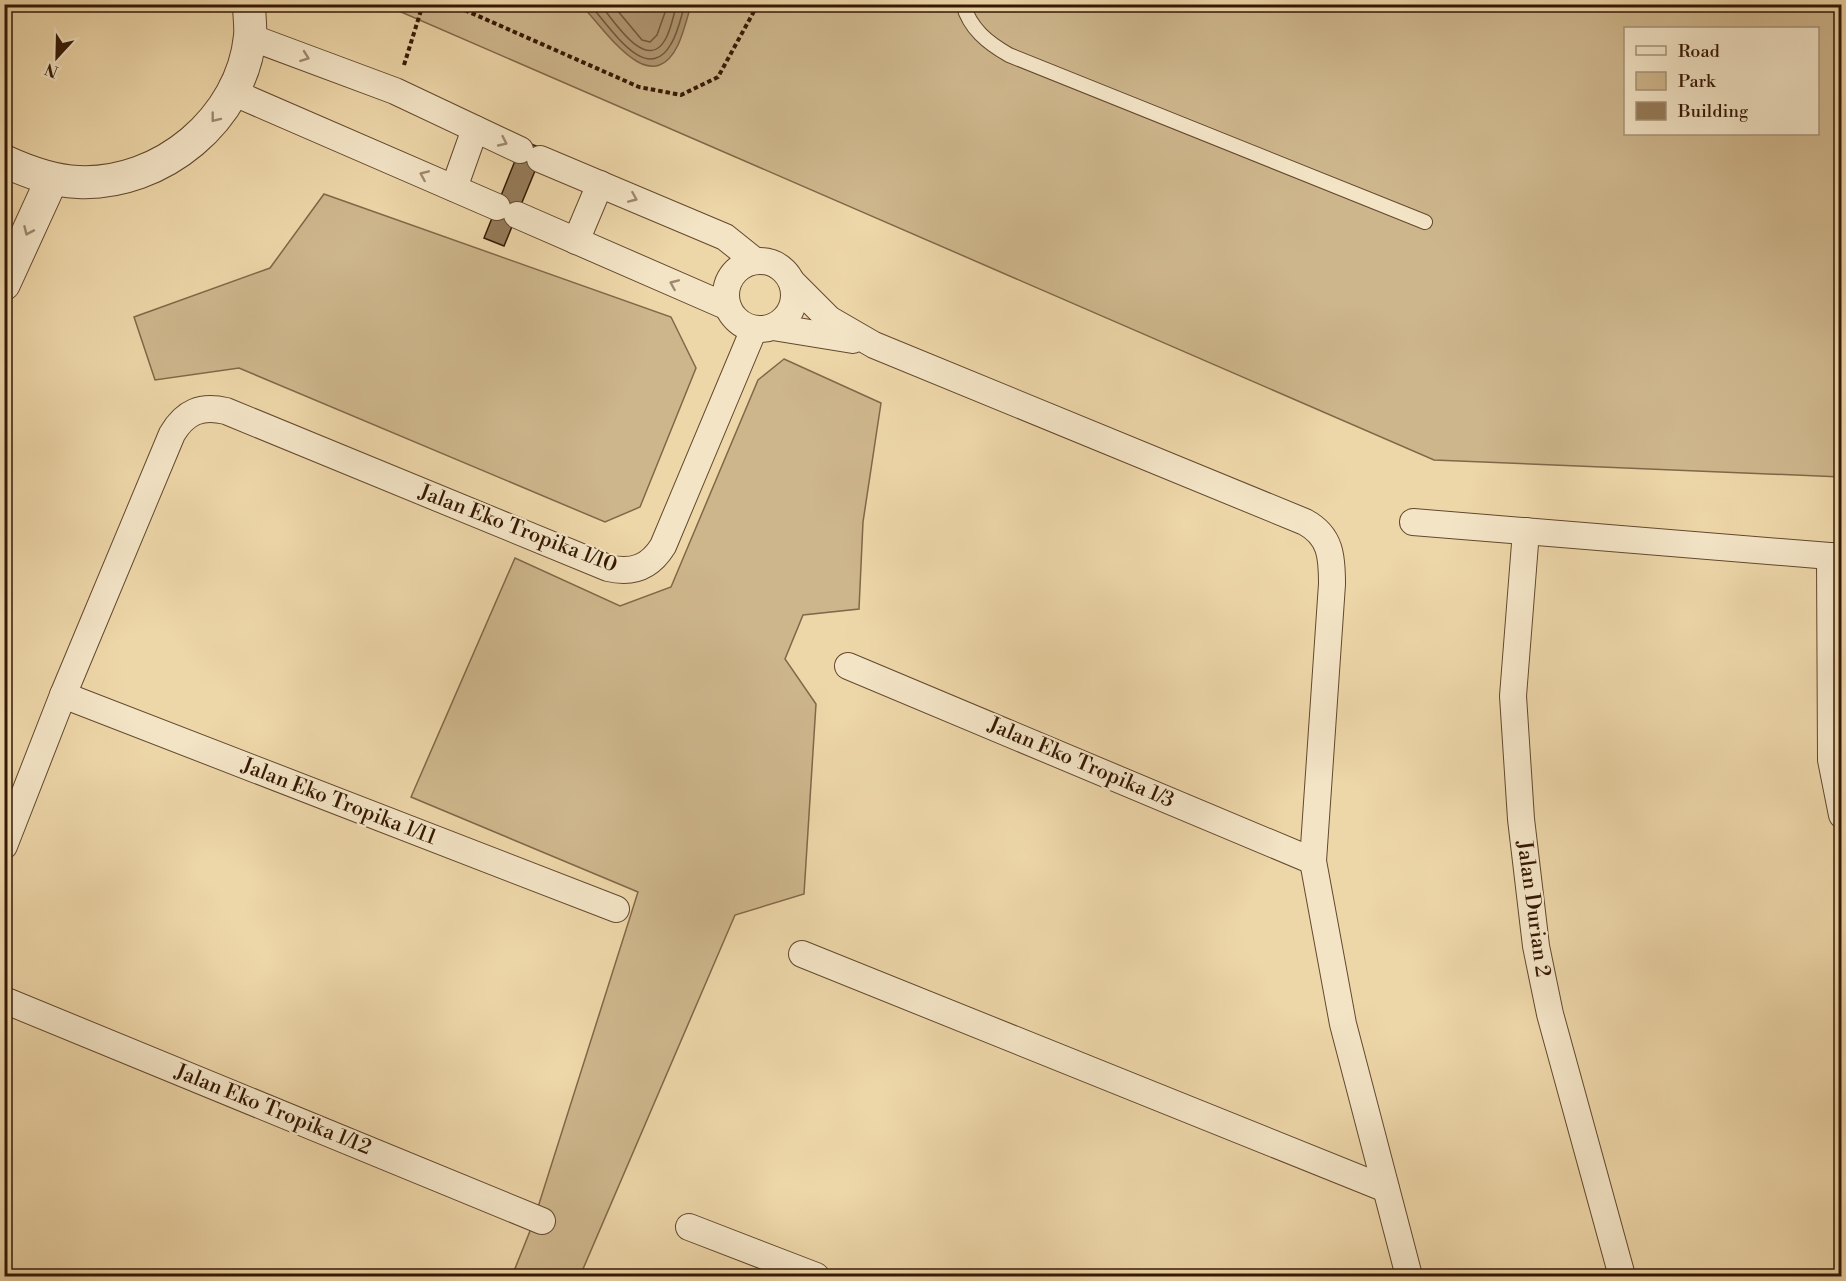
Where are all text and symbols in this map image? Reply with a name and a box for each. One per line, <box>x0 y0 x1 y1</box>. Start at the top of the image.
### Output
north arrow <box>27 27 87 87</box>
legend <box>1624 27 1819 135</box>
text: Road <box>1678 40 1721 63</box>
one-way arrow <box>299 50 310 63</box>
text: N <box>42 58 61 82</box>
text: Park <box>1678 70 1717 93</box>
text: Building <box>1677 100 1749 123</box>
one-way arrow <box>212 111 223 122</box>
one-way arrow <box>496 135 507 147</box>
one-way arrow <box>419 170 430 182</box>
one-way arrow <box>627 191 638 203</box>
one-way arrow <box>24 225 36 236</box>
one-way arrow <box>670 279 681 291</box>
street label: Jalan Eko Tropika 1/10 <box>414 479 621 579</box>
street label: Jalan Eko Tropika 1/3 <box>983 712 1178 814</box>
street label: Jalan Eko Tropika 1/11 <box>237 752 440 851</box>
street label: Jalan Durian 2 <box>1510 838 1555 979</box>
street label: Jalan Eko Tropika 1/12 <box>170 1058 375 1161</box>

